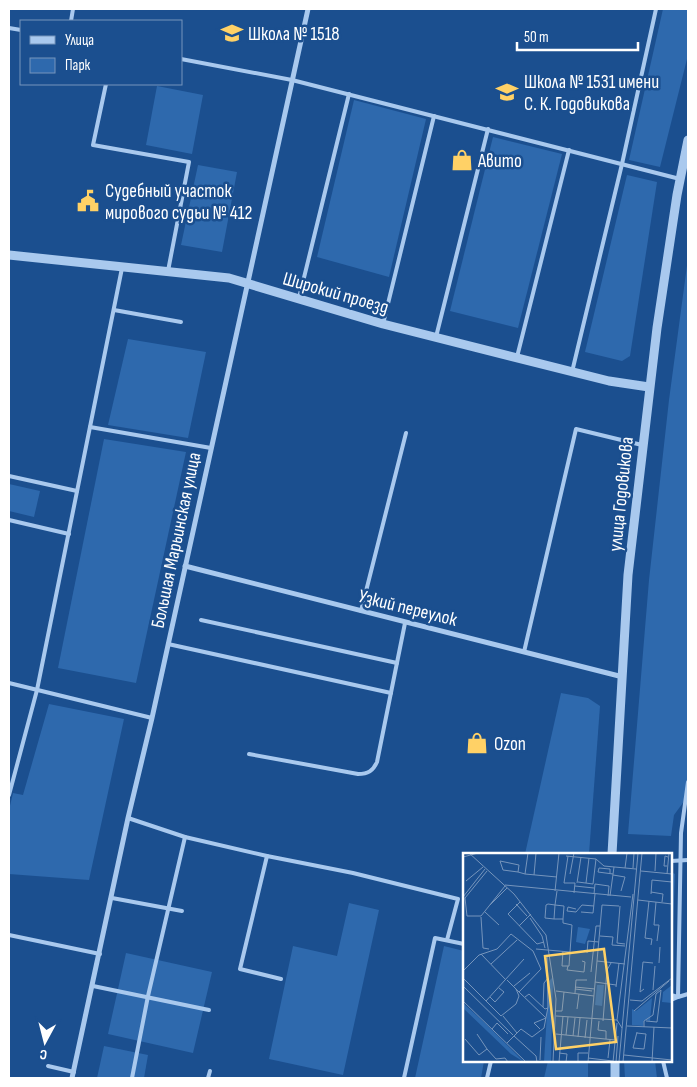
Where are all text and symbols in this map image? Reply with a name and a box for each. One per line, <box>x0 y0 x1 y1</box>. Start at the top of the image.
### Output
legend <box>20 20 182 85</box>
school or university icon: Школа № 1518 <box>219 20 245 46</box>
scale bar <box>517 20 638 52</box>
place label: Школа № 1518 <box>248 23 340 46</box>
text: 50 m <box>524 28 549 47</box>
text: Улица <box>65 31 94 50</box>
text: Парк <box>65 56 91 75</box>
place label: Школа № 1531 имени С. К. Годовикова <box>524 71 659 116</box>
school or university icon: Школа № 1531 имени С. К. Годовикова <box>494 79 520 105</box>
shop icon: Авито <box>449 147 475 173</box>
place label: Авито <box>477 150 522 173</box>
place label: Судебный участок мирового судьи № 412 <box>105 180 252 225</box>
public building icon: Судебный участок мирового судьи № 412 <box>75 188 101 214</box>
street label: Широкий проезд <box>280 267 391 320</box>
street label: улица Годовикова <box>604 436 639 553</box>
street label: Большая Марьинская улица <box>147 450 206 630</box>
street label: Узкий переулок <box>356 585 460 632</box>
shop icon: Ozon <box>464 730 490 756</box>
place label: Ozon <box>494 733 526 756</box>
inset map <box>463 853 672 1062</box>
north arrow <box>20 1017 70 1067</box>
text: С <box>39 1046 48 1063</box>

